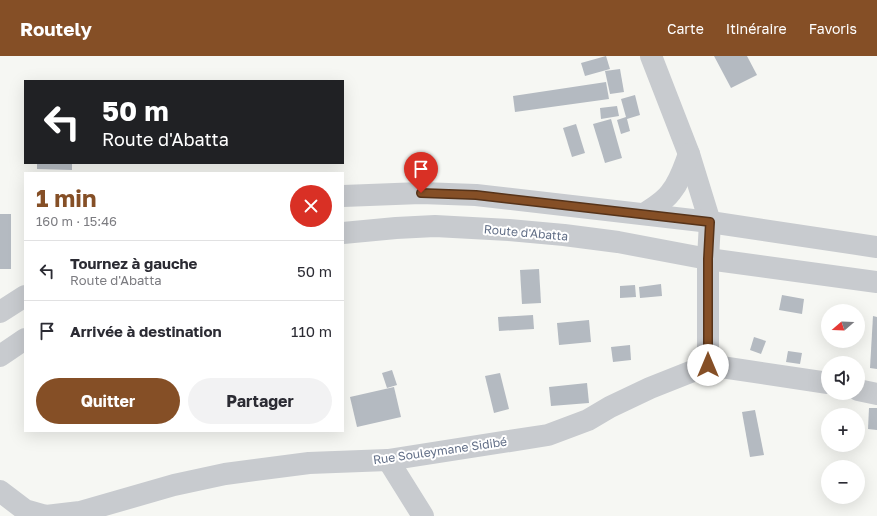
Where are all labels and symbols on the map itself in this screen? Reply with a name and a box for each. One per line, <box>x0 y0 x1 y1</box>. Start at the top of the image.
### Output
pin <box>404 152 438 193</box>
street label: Route d'Abatta <box>483 221 569 244</box>
north arrow <box>821 304 865 348</box>
position arrow <box>687 344 729 386</box>
street label: Rue Souleymane Sidibé <box>372 434 508 467</box>

